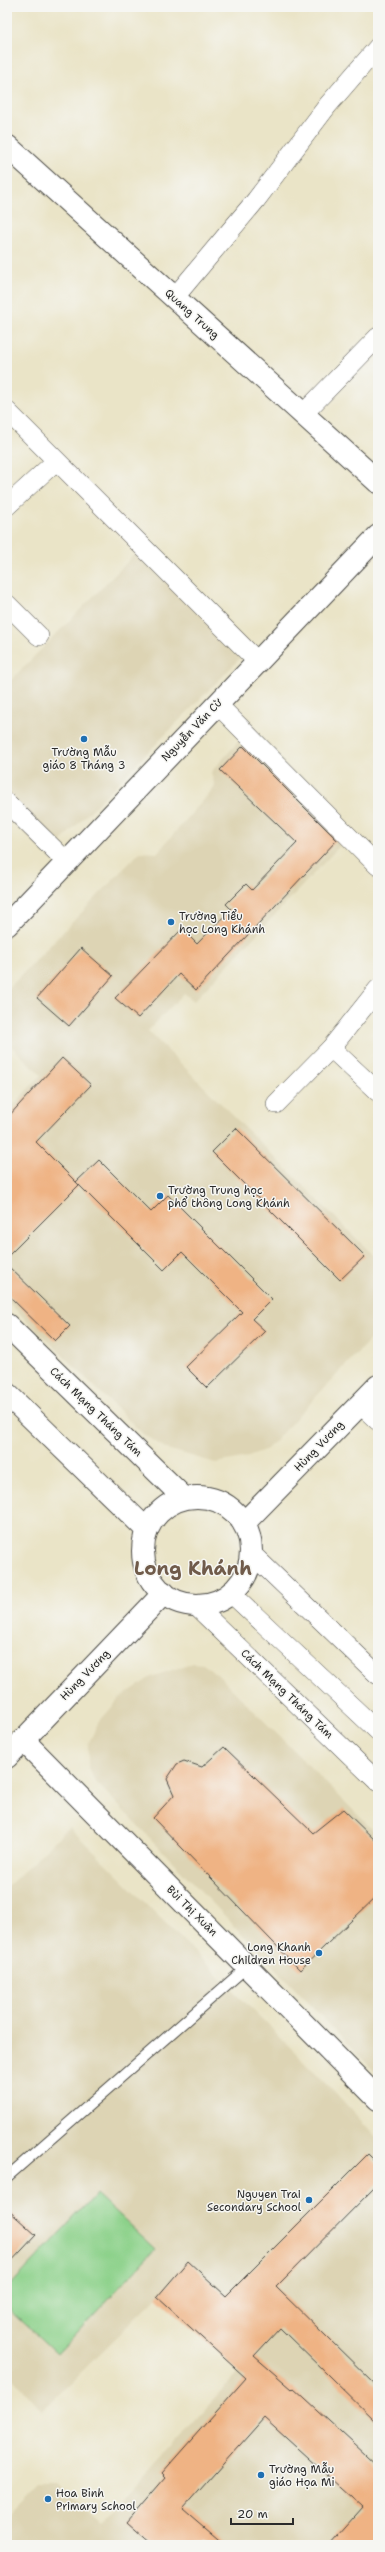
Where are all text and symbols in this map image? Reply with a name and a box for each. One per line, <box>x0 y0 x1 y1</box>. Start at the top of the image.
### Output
street label: Quang Trung <box>162 285 223 343</box>
street label: Nguyễn Văn Cừ <box>158 695 227 765</box>
marker: Trường Mẫu giáo 8 Tháng 3 <box>79 734 89 744</box>
place label: Trường Mẫu giáo 8 Tháng 3 <box>43 745 125 773</box>
place label: Trường Tiểu học Long Khánh <box>179 909 265 937</box>
marker: Trường Tiểu học Long Khánh <box>166 917 176 927</box>
place label: Trường Trung học phổ thông Long Khánh <box>168 1183 290 1211</box>
marker: Trường Trung học phổ thông Long Khánh <box>155 1191 165 1201</box>
street label: Cách Mạng Tháng Tám <box>47 1364 146 1460</box>
street label: Hùng Vương <box>291 1417 347 1475</box>
district label: Long Khánh <box>134 1556 252 1581</box>
street label: Hùng Vương <box>57 1646 113 1704</box>
street label: Cách Mạng Tháng Tám <box>238 1646 337 1742</box>
street label: Bùi Thị Xuân <box>163 1882 221 1940</box>
place label: Long Khanh Children House <box>231 1940 311 1968</box>
marker: Long Khanh Children House <box>314 1948 324 1958</box>
place label: Nguyen Trai Secondary School <box>207 2187 302 2215</box>
marker: Nguyen Trai Secondary School <box>304 2195 314 2205</box>
place label: Trường Mẫu giáo Họa Mi <box>269 2462 335 2490</box>
marker: Trường Mẫu giáo Họa Mi <box>256 2470 266 2480</box>
place label: Hoa Binh Primary School <box>56 2486 136 2514</box>
marker: Hoa Binh Primary School <box>43 2494 53 2504</box>
scale bar <box>231 2500 293 2526</box>
text: 20 m <box>237 2506 268 2522</box>

